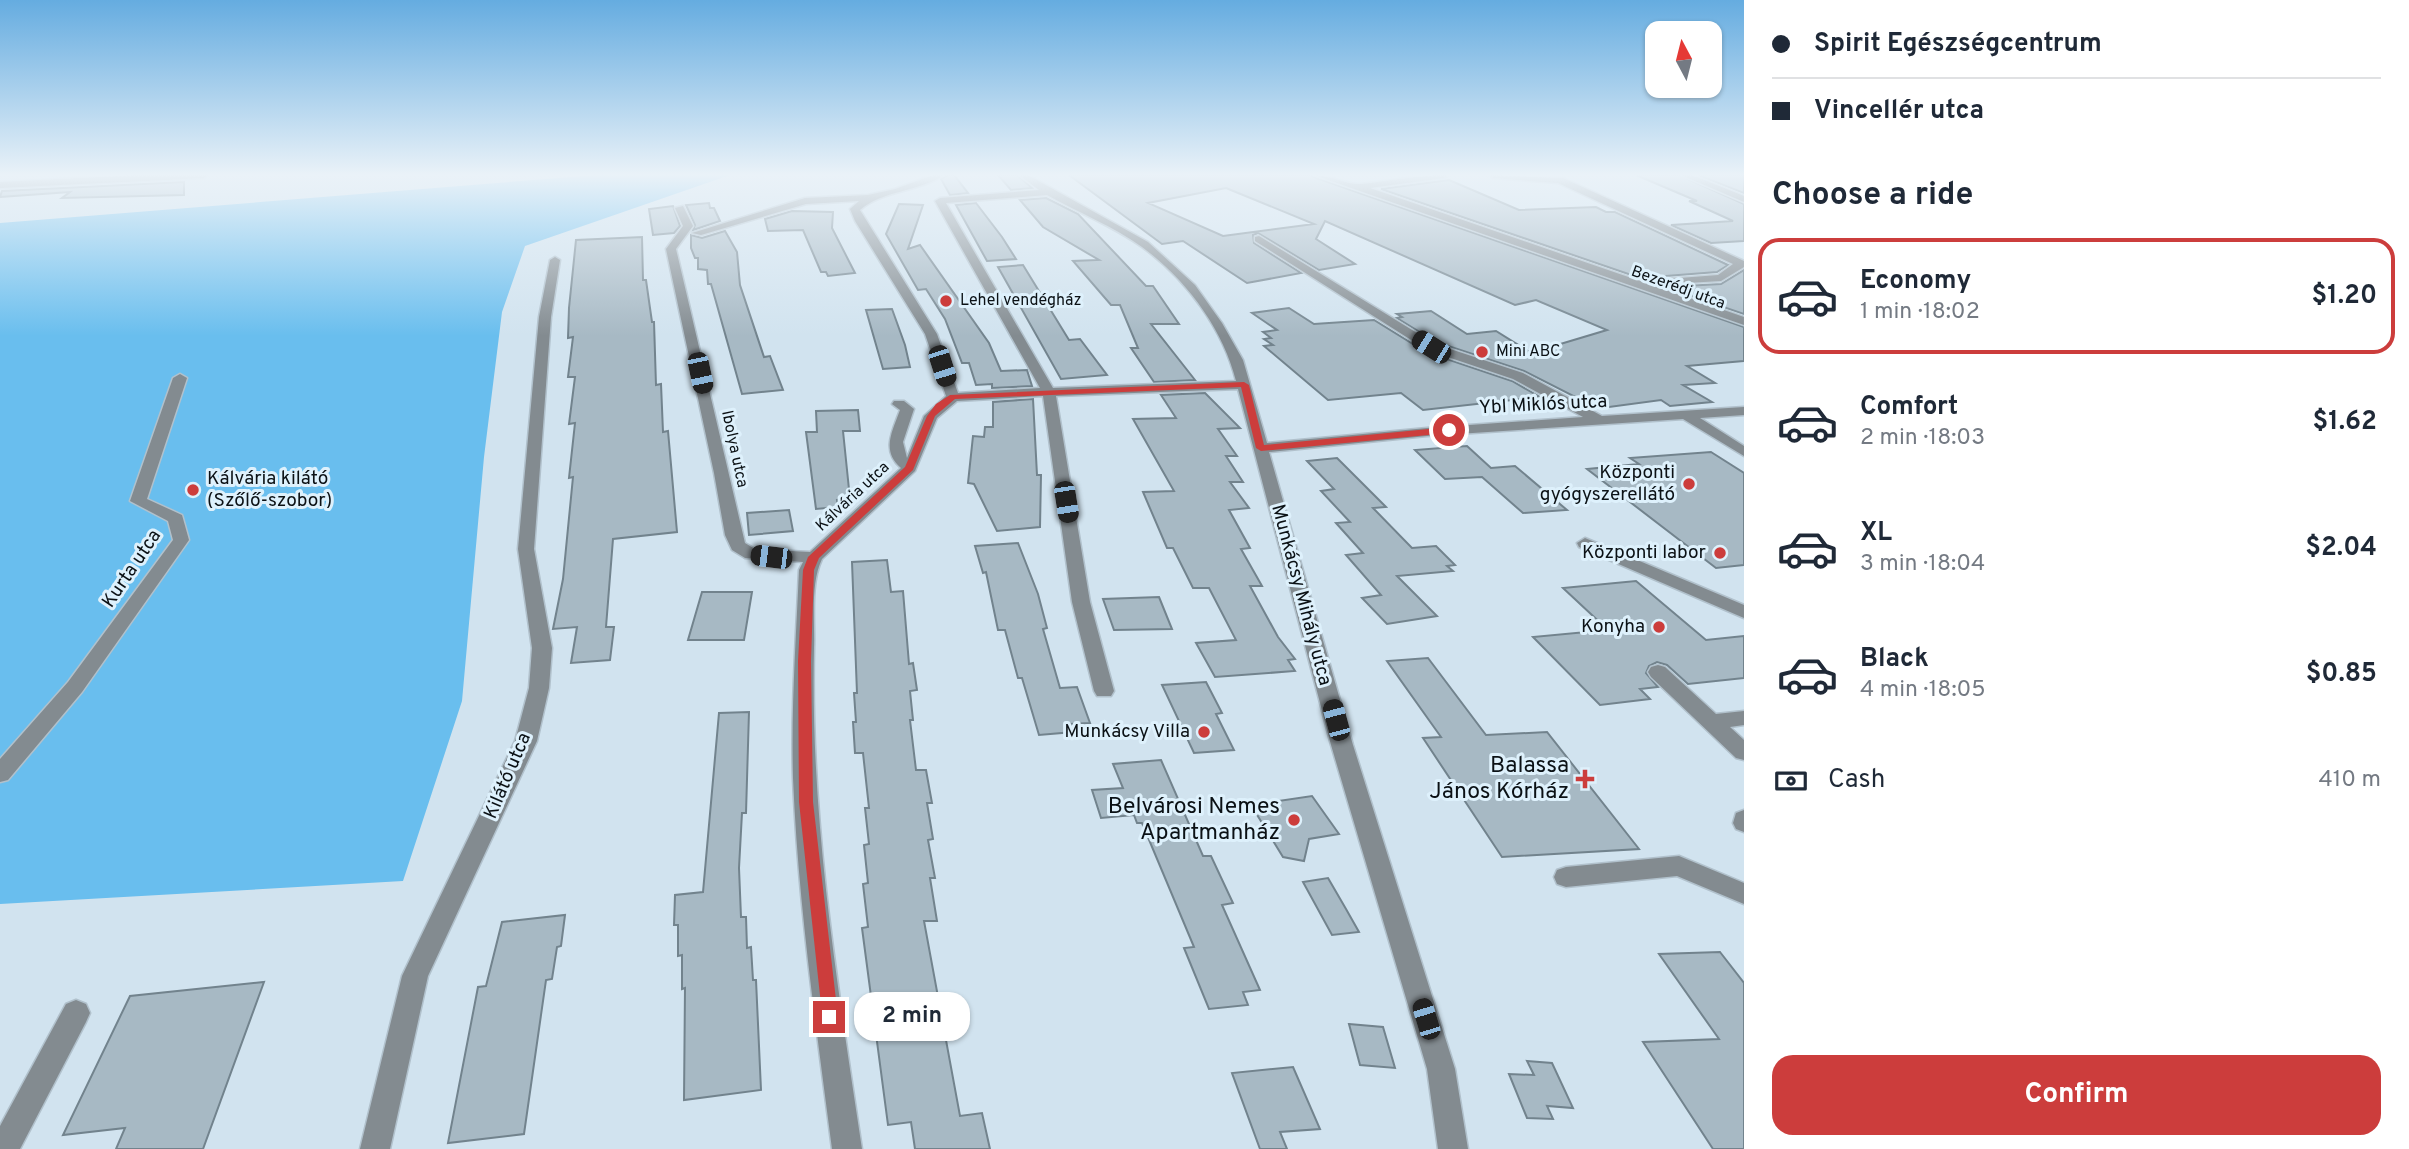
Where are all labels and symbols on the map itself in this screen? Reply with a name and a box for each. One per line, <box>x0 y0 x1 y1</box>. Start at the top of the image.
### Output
north arrow <box>1645 21 1722 98</box>
street label: Bezerédj utca <box>1628 262 1728 314</box>
place label: Lehel vendégház <box>960 291 1082 311</box>
marker: Lehel vendégház <box>938 293 954 309</box>
car <box>1408 327 1455 367</box>
place label: Mini ABC <box>1496 342 1560 362</box>
car <box>926 343 959 389</box>
marker: Mini ABC <box>1474 344 1490 360</box>
car <box>686 350 715 396</box>
street label: Ybl Miklós utca <box>1478 390 1608 420</box>
street label: Ibolya utca <box>716 409 752 489</box>
route start <box>1433 414 1465 446</box>
street label: Kálvária utca <box>812 458 894 536</box>
place label: Központi gyógyszerellátó <box>1540 461 1675 507</box>
place label: Kálvária kilátó (Szőlő-szobor) <box>207 467 332 513</box>
marker: Központi gyógyszerellátó <box>1681 476 1697 492</box>
car <box>1053 480 1080 524</box>
marker: Kálvária kilátó (Szőlő-szobor) <box>185 482 201 498</box>
street label: Munkácsy Mihály utca <box>1265 502 1337 688</box>
street label: Kurta utca <box>97 525 167 613</box>
place label: Központi labor <box>1582 541 1707 565</box>
car <box>749 544 794 570</box>
marker: Központi labor <box>1712 545 1728 561</box>
place label: Konyha <box>1581 615 1645 639</box>
marker: Konyha <box>1651 619 1667 635</box>
car <box>1321 697 1352 743</box>
place label: Munkácsy Villa <box>1064 720 1190 744</box>
marker: Munkácsy Villa <box>1196 724 1212 740</box>
street label: Kilátó utca <box>479 729 537 823</box>
place label: Balassa János Kórház <box>1429 752 1569 807</box>
marker: Balassa János Kórház <box>1575 769 1595 789</box>
place label: Belvárosi Nemes Apartmanház <box>1108 793 1280 848</box>
marker: Belvárosi Nemes Apartmanház <box>1286 812 1302 828</box>
callout: 2 min <box>854 992 969 1042</box>
car <box>1410 996 1443 1042</box>
route end <box>813 1001 845 1033</box>

